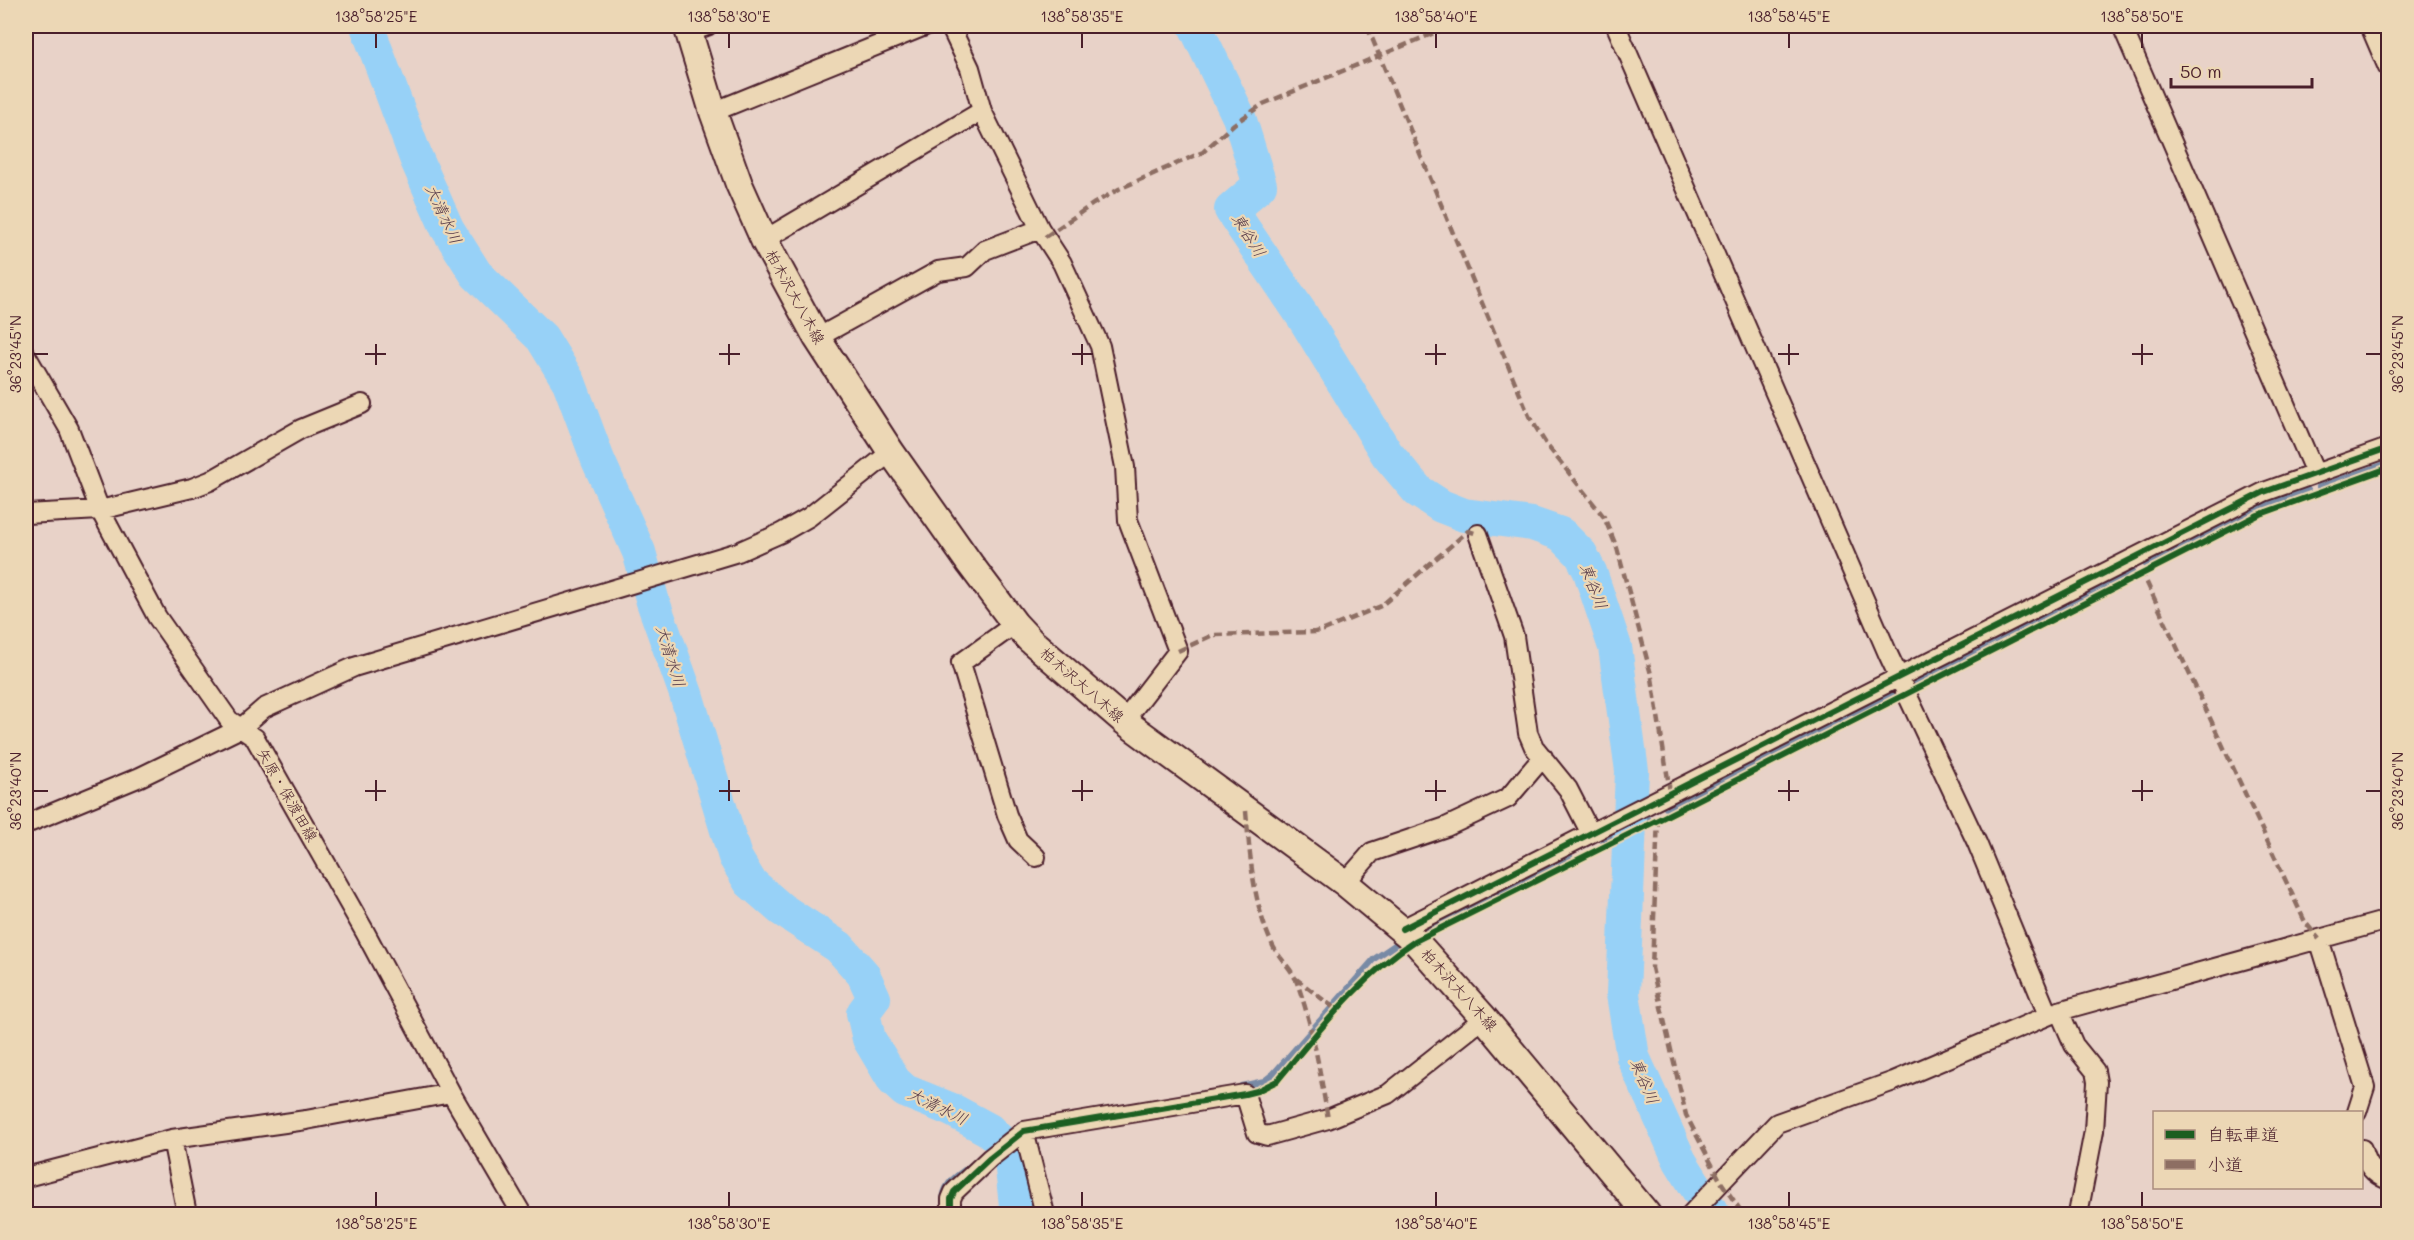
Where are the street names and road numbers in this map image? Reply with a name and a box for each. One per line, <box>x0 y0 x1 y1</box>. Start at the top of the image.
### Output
street label: 柏木沢大八木線 <box>762 246 830 347</box>
street label: 柏木沢大八木線 <box>1036 642 1129 726</box>
street label: 矢原・保渡田線 <box>253 744 323 845</box>
street label: 柏木沢大八木線 <box>1417 944 1502 1035</box>

